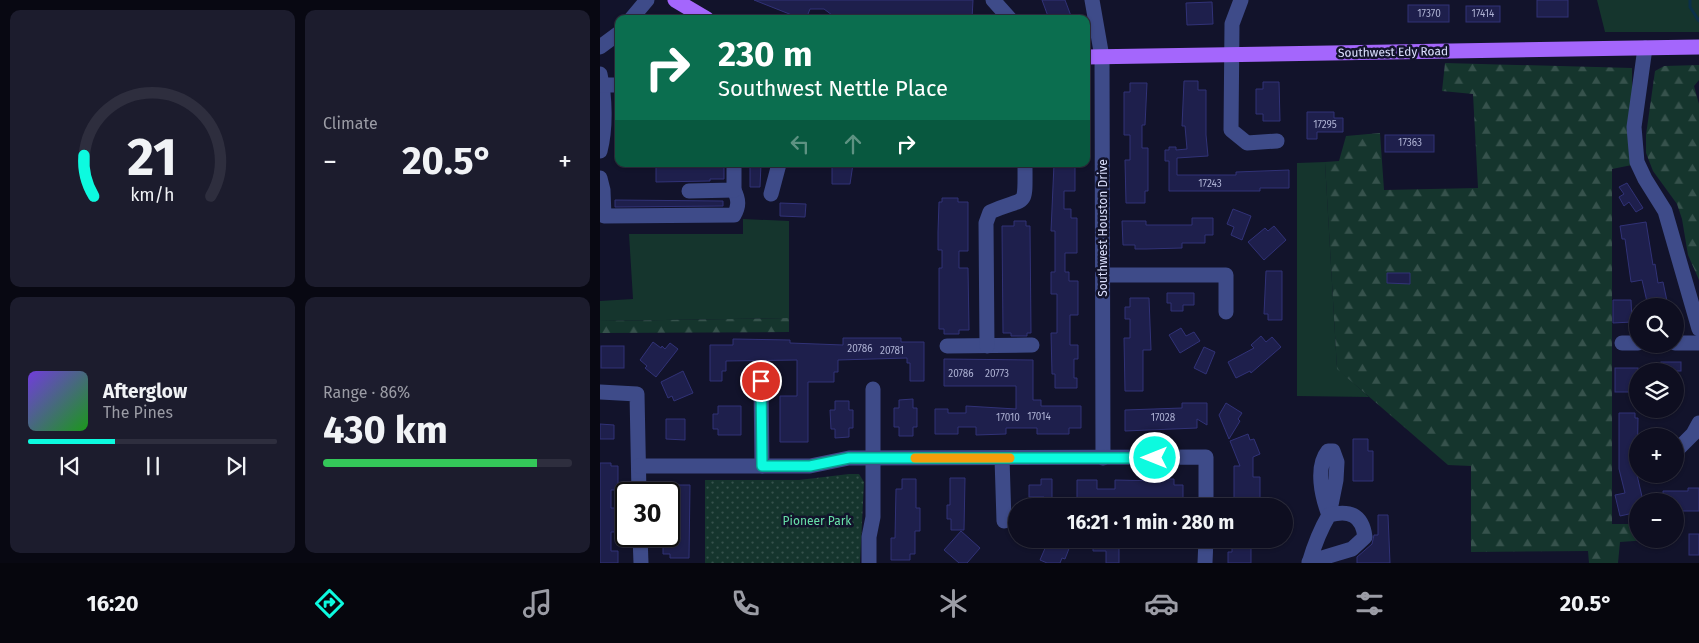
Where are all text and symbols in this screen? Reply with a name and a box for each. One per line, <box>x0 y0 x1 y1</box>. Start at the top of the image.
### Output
house number: 17370 <box>1417 8 1441 20</box>
house number: 17414 <box>1472 8 1495 20</box>
text: 230 m <box>718 33 812 75</box>
icon: right <box>635 35 700 100</box>
street label: Southwest Edy Road <box>1338 44 1448 60</box>
text: Southwest Nettle Place <box>718 75 948 102</box>
text: Climate <box>323 114 378 133</box>
house number: 17295 <box>1313 119 1337 131</box>
text: 21 <box>128 126 177 189</box>
icon: left <box>786 130 814 158</box>
icon: ahead <box>839 130 867 158</box>
icon: right <box>892 130 920 158</box>
house number: 17363 <box>1398 137 1422 149</box>
text: 20.5° <box>402 138 493 184</box>
text: − <box>323 145 337 178</box>
text: + <box>558 145 572 178</box>
street label: Southwest Houston Drive <box>1096 159 1110 297</box>
house number: 17243 <box>1198 178 1222 190</box>
text: km/h <box>130 184 175 206</box>
map controls <box>1629 298 1684 548</box>
button: search <box>1629 298 1684 353</box>
house number: 20786 <box>847 343 873 355</box>
house number: 20781 <box>880 345 904 357</box>
pin <box>740 360 782 402</box>
button: layers <box>1629 363 1684 418</box>
icon: arrive <box>747 367 775 395</box>
house number: 20786 <box>948 368 974 380</box>
house number: 20773 <box>985 368 1009 380</box>
text: Afterglow <box>103 380 187 403</box>
text: Range · 86% <box>323 383 410 402</box>
text: The Pines <box>103 403 173 422</box>
text: 430 km <box>323 407 448 453</box>
house number: 17014 <box>1027 411 1051 423</box>
house number: 17010 <box>996 412 1020 424</box>
house number: 17028 <box>1151 412 1176 424</box>
button: + <box>1629 428 1684 483</box>
position arrow <box>1128 431 1180 483</box>
icon: previous <box>56 452 84 480</box>
icon: pause <box>139 452 167 480</box>
icon: next <box>222 452 250 480</box>
speed limit sign: 30 <box>615 482 680 547</box>
button: − <box>1629 493 1684 548</box>
text: 16:21 · 1 min · 280 m <box>1067 511 1234 534</box>
park label: Pioneer Park <box>783 514 852 528</box>
icon: directions <box>312 586 347 621</box>
icon: music <box>520 586 555 621</box>
icon: phone <box>728 586 763 621</box>
icon: climate <box>936 586 971 621</box>
icon: car <box>1144 586 1179 621</box>
icon: filters <box>1352 586 1387 621</box>
text: 16:20 <box>87 590 139 617</box>
text: 20.5° <box>1560 590 1612 617</box>

